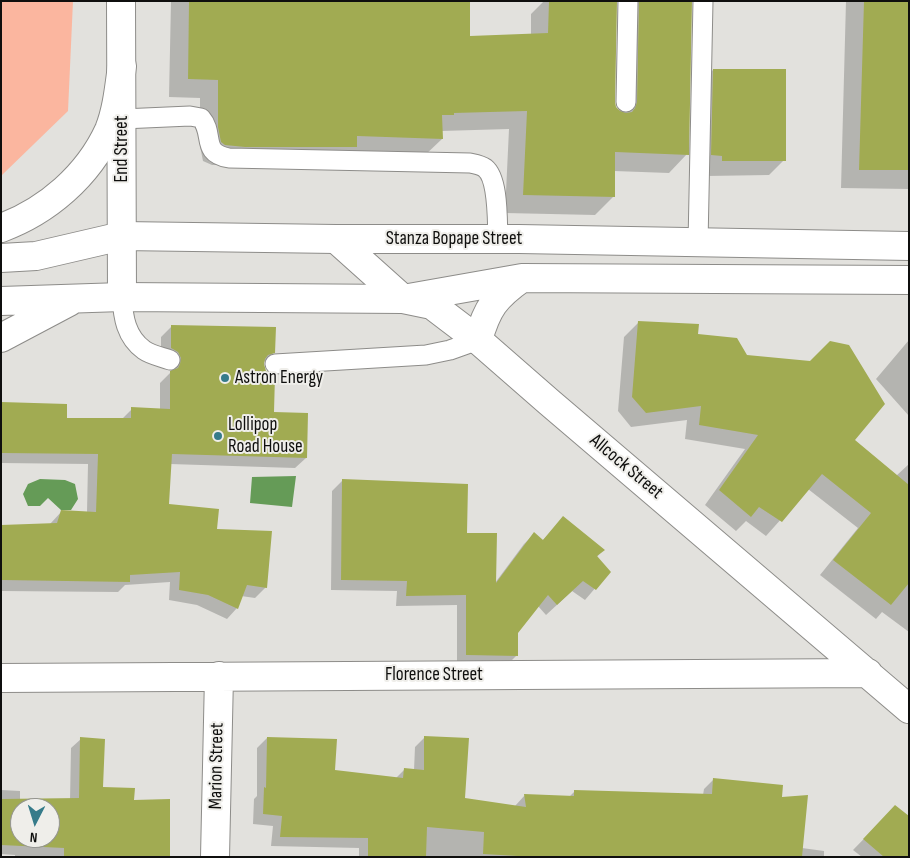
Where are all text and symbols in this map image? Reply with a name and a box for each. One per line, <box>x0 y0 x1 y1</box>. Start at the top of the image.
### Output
street label: End Street <box>111 116 133 182</box>
street label: Stanza Bopape Street <box>386 228 522 250</box>
place label: Astron Energy <box>235 367 323 389</box>
marker: Astron Energy <box>219 372 231 384</box>
place label: Lollipop Road House <box>228 414 303 458</box>
marker: Lollipop Road House <box>212 430 224 442</box>
street label: Allcock Street <box>585 430 667 504</box>
street label: Florence Street <box>385 664 483 686</box>
street label: Marion Street <box>205 722 229 810</box>
north arrow <box>10 798 60 848</box>
text: N <box>29 829 38 846</box>

